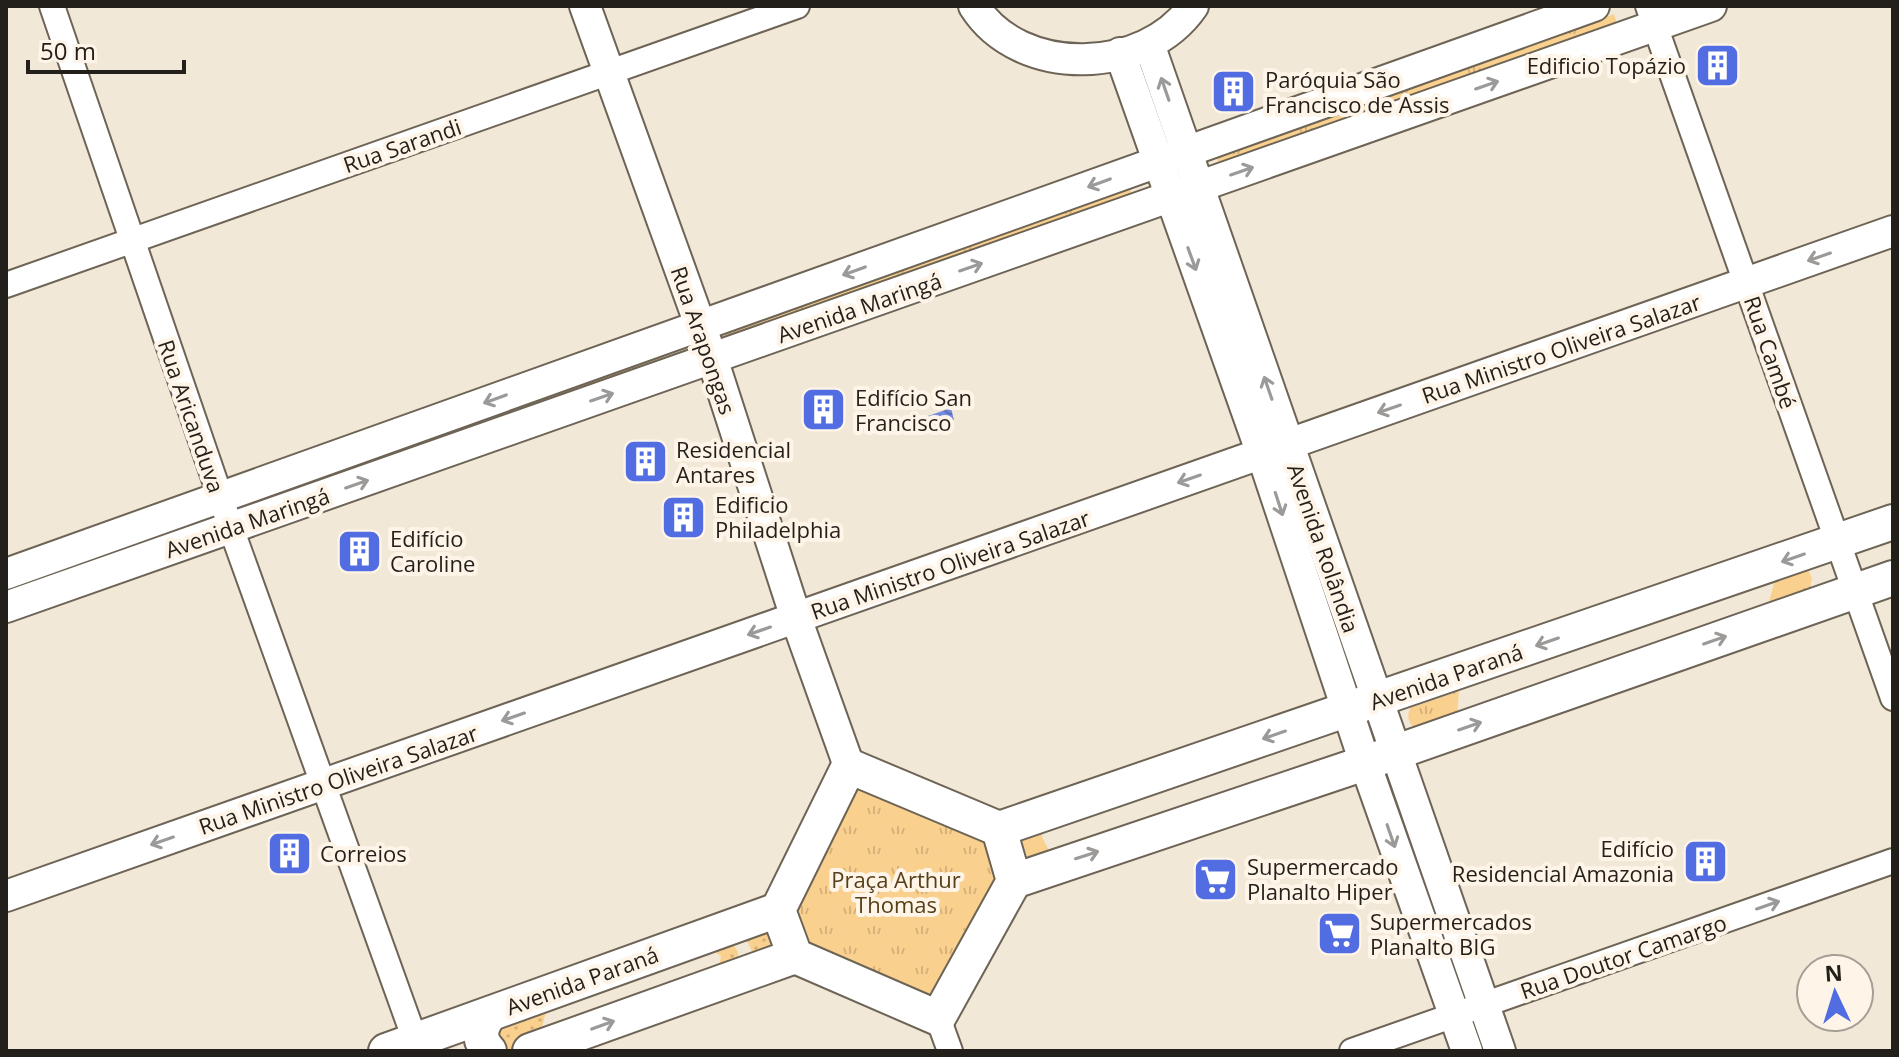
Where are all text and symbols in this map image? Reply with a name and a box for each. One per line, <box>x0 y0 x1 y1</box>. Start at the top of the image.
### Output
scale bar <box>28 24 184 74</box>
text: 50 m <box>40 34 96 67</box>
building icon: Edificio Topázio <box>1693 41 1741 89</box>
place label: Edificio Topázio <box>1527 50 1686 80</box>
place label: Paróquia São Francisco de Assis <box>1265 64 1450 119</box>
building icon: Paróquia São Francisco de Assis <box>1210 68 1258 116</box>
one-way arrow <box>1475 76 1500 91</box>
one-way arrow <box>1156 77 1171 102</box>
street label: Rua Sarandi <box>339 111 465 179</box>
one-way arrow <box>1229 163 1254 178</box>
one-way arrow <box>1087 177 1112 191</box>
one-way arrow <box>1186 246 1200 271</box>
one-way arrow <box>1807 251 1832 266</box>
one-way arrow <box>958 259 982 273</box>
street label: Rua Arapongas <box>665 262 743 418</box>
one-way arrow <box>842 264 867 279</box>
street label: Avenida Maringá <box>773 265 945 349</box>
street label: Rua Ministro Oliveira Salazar <box>1417 286 1705 410</box>
street label: Rua Cambé <box>1738 292 1804 412</box>
street label: Rua Aricanduva <box>152 336 232 496</box>
one-way arrow <box>1260 376 1275 401</box>
place label: Edifício San Francisco <box>855 382 972 437</box>
building icon: Edifício San Francisco <box>800 386 848 434</box>
one-way arrow <box>589 389 614 403</box>
one-way arrow <box>483 393 508 407</box>
one-way arrow <box>1377 402 1402 417</box>
place label: Residencial Antares <box>676 434 791 489</box>
building icon: Residencial Antares <box>621 438 669 486</box>
street label: Avenida Rolândia <box>1281 459 1367 637</box>
one-way arrow <box>1176 473 1201 488</box>
one-way arrow <box>344 475 369 490</box>
street label: Avenida Maringá <box>161 480 333 564</box>
place label: Edificio Philadelphia <box>715 489 841 544</box>
one-way arrow <box>1273 491 1287 516</box>
building icon: Edificio Philadelphia <box>660 493 708 541</box>
street label: Rua Ministro Oliveira Salazar <box>806 502 1094 626</box>
place label: Edifício Caroline <box>390 523 475 578</box>
building icon: Edifício Caroline <box>335 527 383 575</box>
one-way arrow <box>1781 551 1806 566</box>
one-way arrow <box>747 625 771 639</box>
one-way arrow <box>1703 632 1728 647</box>
one-way arrow <box>1535 635 1560 650</box>
street label: Avenida Paraná <box>1365 636 1527 716</box>
one-way arrow <box>501 711 526 726</box>
street label: Rua Ministro Oliveira Salazar <box>194 717 482 841</box>
one-way arrow <box>1457 718 1482 733</box>
one-way arrow <box>1262 728 1287 743</box>
one-way arrow <box>1385 824 1400 849</box>
building icon: Correios <box>265 829 313 877</box>
place label: Edifício Residencial Amazonia <box>1452 833 1674 888</box>
one-way arrow <box>150 834 175 849</box>
building icon: Edifício Residencial Amazonia <box>1681 837 1729 885</box>
place label: Correios <box>320 838 407 868</box>
one-way arrow <box>1075 847 1100 862</box>
place label: Supermercado Planalto Hiper <box>1247 851 1399 906</box>
supermarket icon: Supermercado Planalto Hiper <box>1192 855 1240 903</box>
park label: Praça Arthur Thomas <box>831 864 961 919</box>
one-way arrow <box>1756 896 1781 911</box>
place label: Supermercados Planalto BIG <box>1370 906 1532 961</box>
street label: Rua Doutor Camargo <box>1516 907 1730 1005</box>
supermarket icon: Supermercados Planalto BIG <box>1315 910 1363 958</box>
street label: Avenida Paraná <box>502 939 662 1021</box>
north arrow <box>1795 953 1875 1033</box>
text: N <box>1824 956 1844 988</box>
one-way arrow <box>590 1016 615 1031</box>

